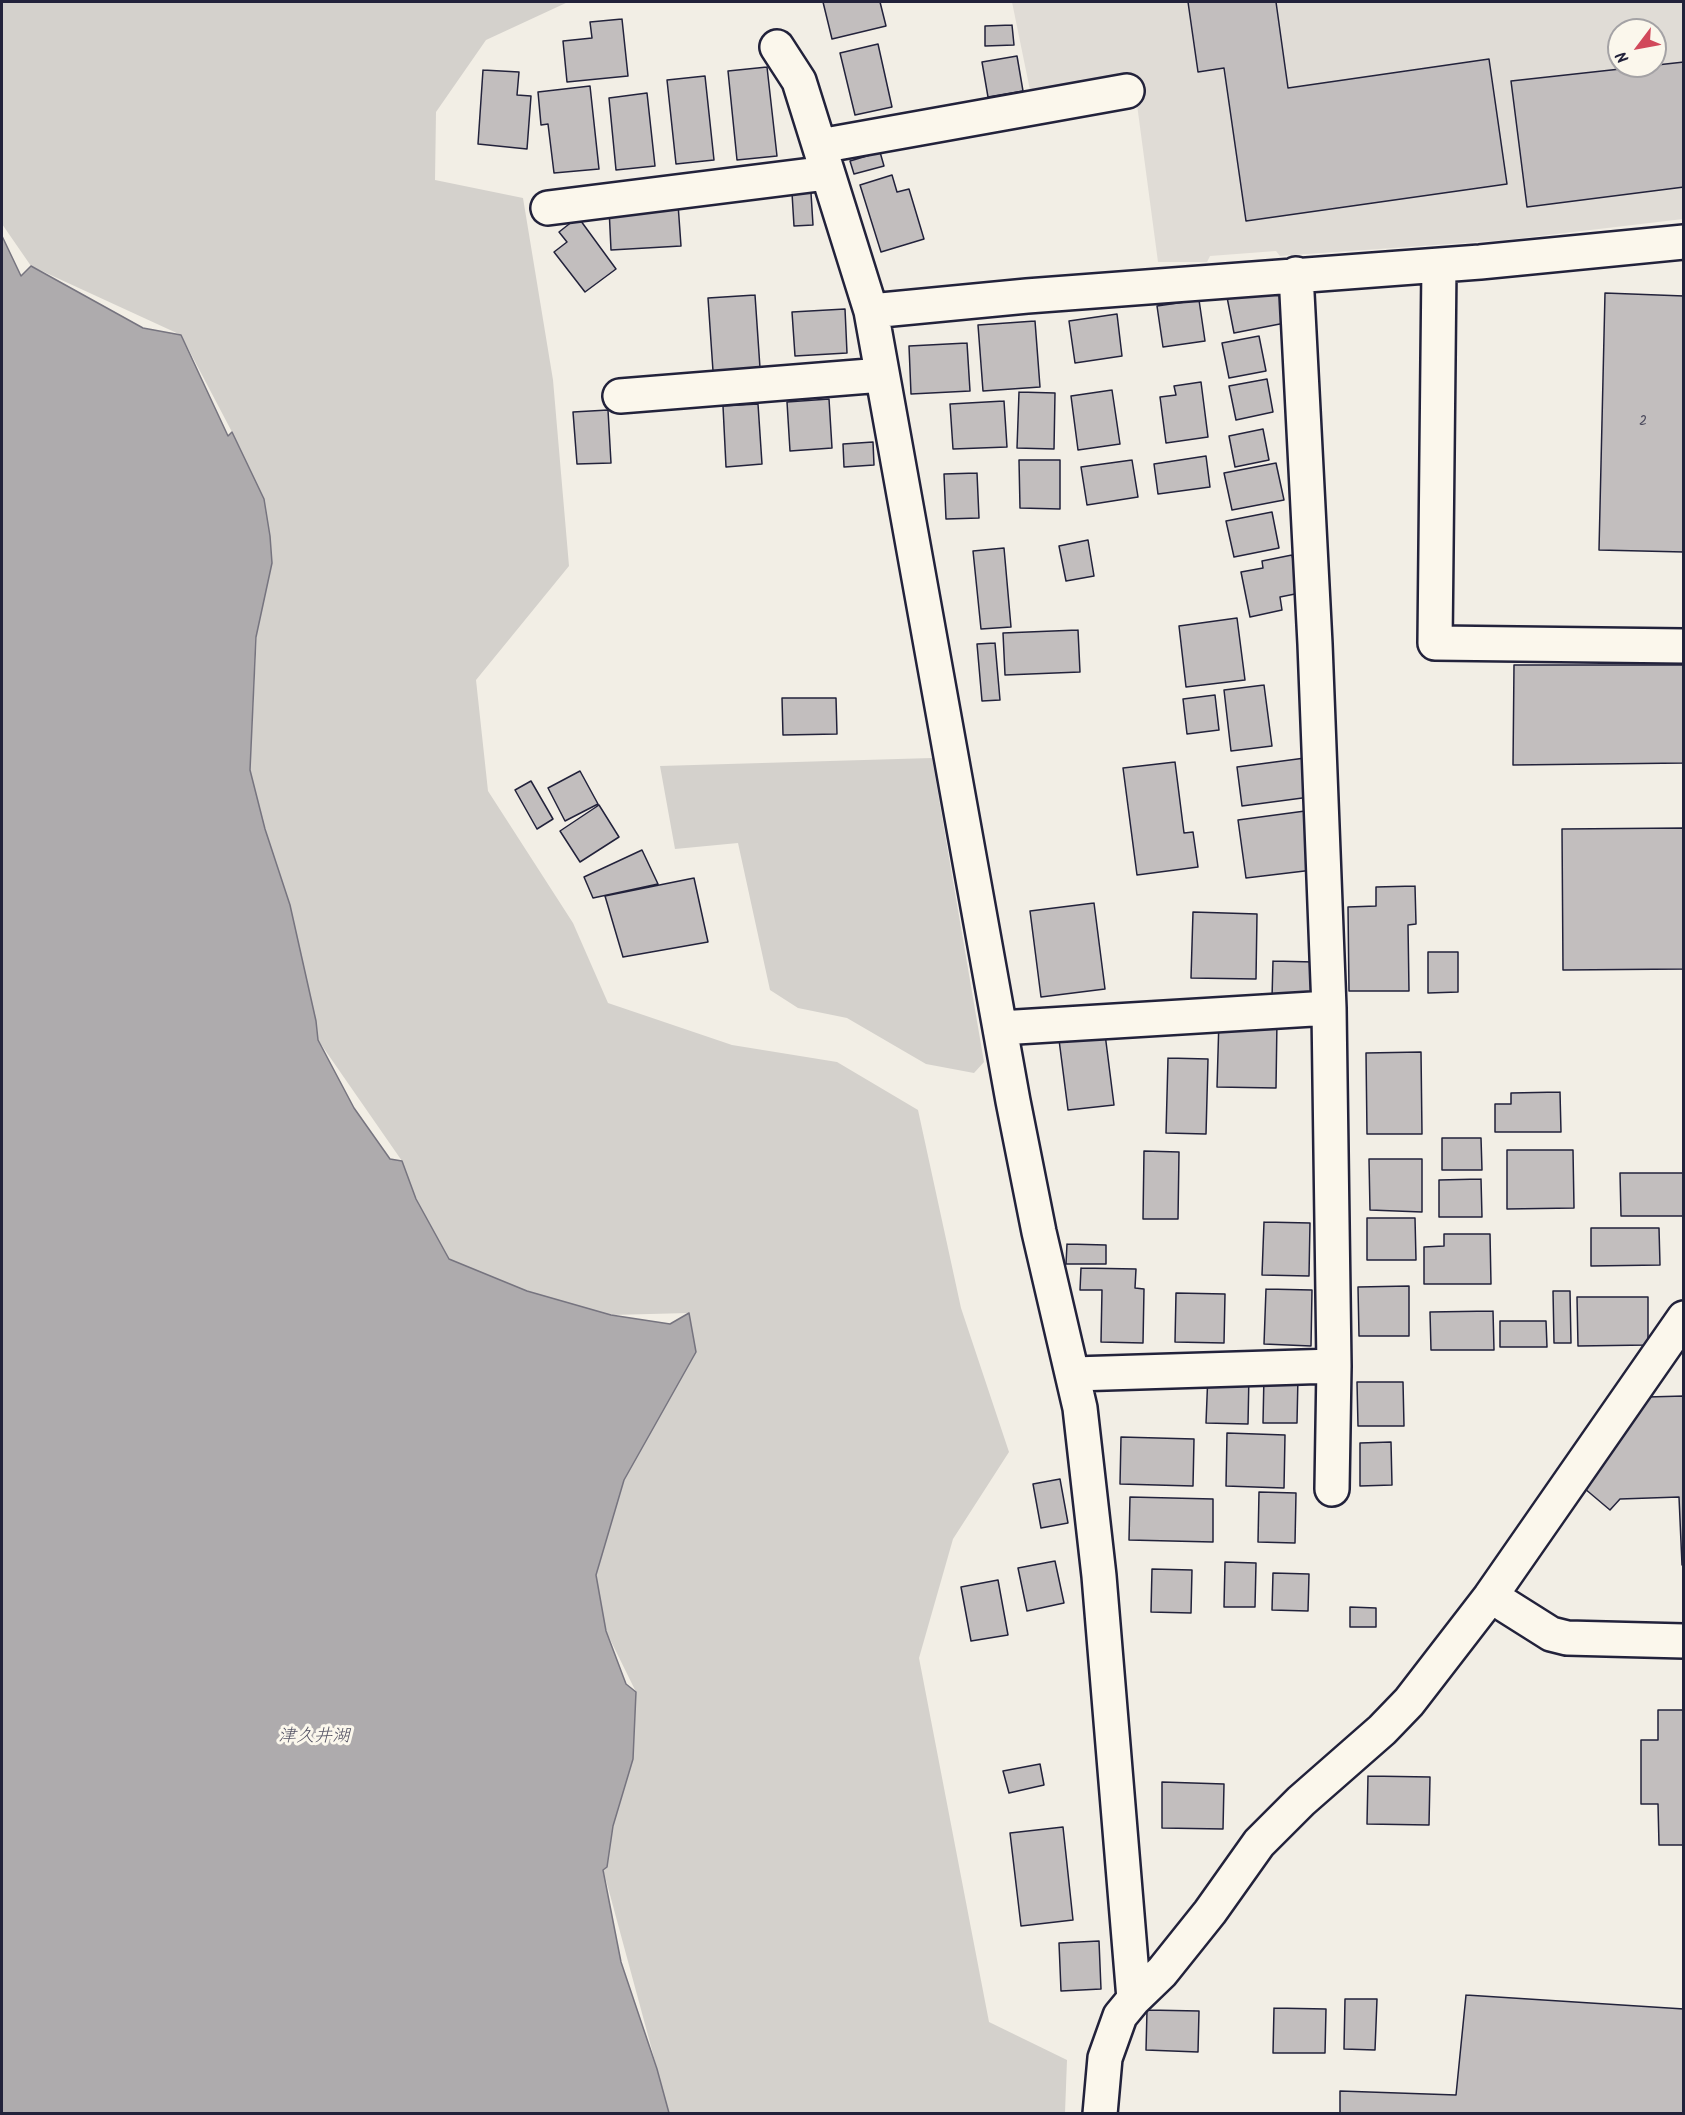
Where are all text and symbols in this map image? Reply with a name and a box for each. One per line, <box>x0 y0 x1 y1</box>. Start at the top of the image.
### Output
north arrow <box>1607 18 1667 78</box>
text: N <box>1610 46 1636 68</box>
house number: 2 <box>1639 415 1647 431</box>
water label: 津久井湖 <box>278 1727 350 1749</box>

